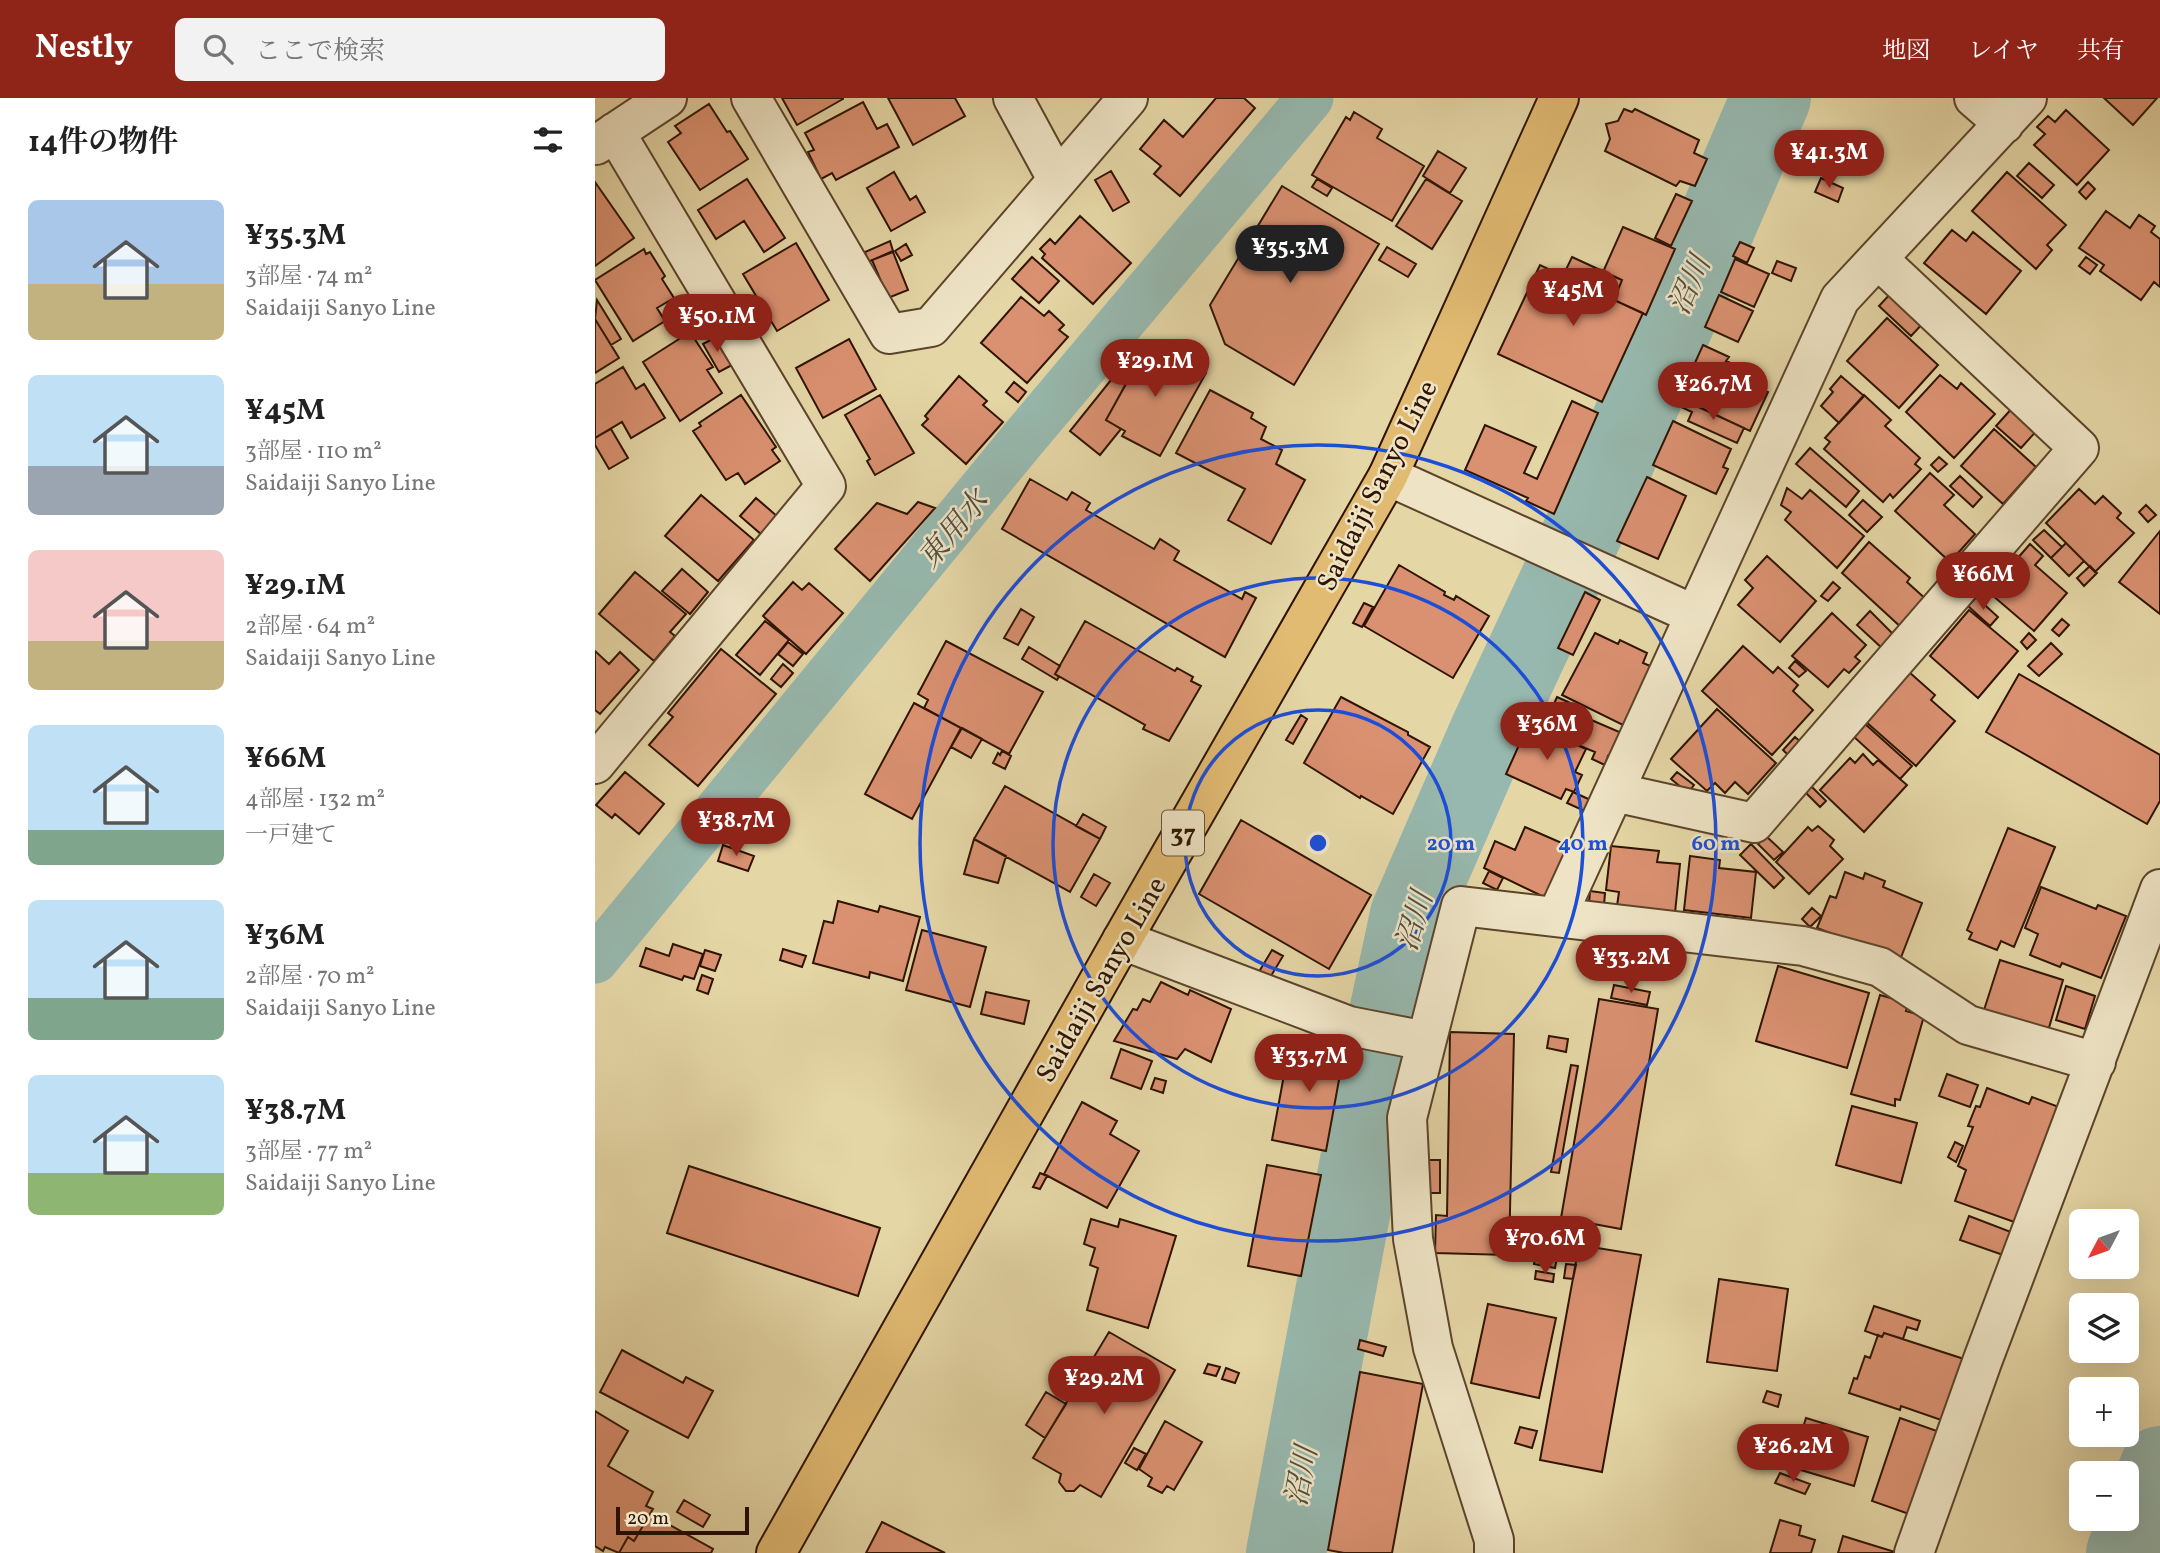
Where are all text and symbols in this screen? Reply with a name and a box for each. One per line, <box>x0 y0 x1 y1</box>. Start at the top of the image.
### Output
search box <box>175 18 665 81</box>
text: Nestly <box>35 26 133 72</box>
icon: search <box>199 30 237 68</box>
text: ここで検索 <box>255 34 385 70</box>
text: 地図 <box>1882 35 1930 69</box>
text: レイヤ <box>1968 35 2039 69</box>
text: 共有 <box>2077 35 2125 69</box>
icon: filters <box>529 121 567 159</box>
text: 14件の物件 <box>28 122 178 164</box>
pin: ¥41.3M <box>1772 130 1886 190</box>
text: ¥41.3M <box>1790 137 1868 169</box>
text: ¥35.3M <box>245 215 346 257</box>
pin: ¥35.3M <box>1233 226 1347 285</box>
icon: home <box>84 228 168 312</box>
text: ¥35.3M <box>1251 232 1329 264</box>
water label: 沼川 <box>1659 247 1723 322</box>
text: 3部屋 · 74 m² <box>245 261 373 293</box>
pin: ¥45M <box>1532 268 1614 328</box>
text: ¥45M <box>1542 275 1604 307</box>
text: Saidaiji Sanyo Line <box>245 293 436 325</box>
pin: ¥50.1M <box>660 294 774 354</box>
text: ¥50.1M <box>678 301 756 333</box>
pin: ¥29.1M <box>1098 340 1212 399</box>
text: ¥29.1M <box>1116 346 1194 378</box>
pin: ¥26.7M <box>1656 362 1770 422</box>
text: ¥26.7M <box>1674 369 1752 401</box>
street label: Saidaiji Sanyo Line <box>1308 374 1448 598</box>
text: ¥45M <box>245 390 325 432</box>
icon: home <box>84 403 168 487</box>
text: 3部屋 · 110 m² <box>245 436 382 468</box>
text: Saidaiji Sanyo Line <box>245 468 436 500</box>
water label: 東用水 <box>910 480 1001 578</box>
pin: ¥66M <box>1942 552 2024 612</box>
text: ¥66M <box>1952 559 2014 591</box>
text: ¥29.1M <box>245 565 346 607</box>
icon: home <box>84 578 168 662</box>
text: 2部屋 · 64 m² <box>245 611 375 643</box>
text: Saidaiji Sanyo Line <box>245 643 436 675</box>
pin: ¥36M <box>1506 702 1588 762</box>
text: ¥36M <box>1516 709 1578 741</box>
text: ¥66M <box>245 738 326 780</box>
icon: home <box>84 753 168 837</box>
text: 4部屋 · 132 m² <box>245 784 385 816</box>
pin: ¥38.7M <box>679 798 793 858</box>
text: ¥38.7M <box>697 805 775 837</box>
road number: 37 <box>1162 810 1204 856</box>
text: 一戸建て <box>245 820 337 852</box>
text: 20 m <box>1427 830 1475 859</box>
text: 40 m <box>1558 830 1608 859</box>
text: 60 m <box>1692 830 1740 859</box>
centre of rings <box>1306 831 1330 855</box>
street label: Saidaiji Sanyo Line <box>1027 870 1177 1091</box>
water label: 沼川 <box>1387 884 1446 956</box>
text: ¥36M <box>245 915 325 957</box>
icon: home <box>84 928 168 1012</box>
pin: ¥33.2M <box>1574 936 1688 995</box>
text: ¥33.2M <box>1592 942 1670 974</box>
text: 2部屋 · 70 m² <box>245 961 375 993</box>
text: Saidaiji Sanyo Line <box>245 993 436 1025</box>
pin: ¥33.7M <box>1252 1034 1366 1094</box>
text: ¥33.7M <box>1271 1041 1347 1073</box>
text: ¥38.7M <box>245 1090 346 1132</box>
icon: home <box>84 1103 168 1187</box>
text: 3部屋 · 77 m² <box>245 1136 372 1168</box>
text: Saidaiji Sanyo Line <box>245 1168 436 1200</box>
north arrow <box>2069 1209 2139 1279</box>
map controls <box>2069 1209 2139 1531</box>
pin: ¥70.6M <box>1488 1216 1602 1276</box>
text: ¥70.6M <box>1505 1223 1585 1255</box>
button: layers <box>2069 1293 2139 1363</box>
pin: ¥29.2M <box>1047 1356 1161 1416</box>
text: ¥29.2M <box>1064 1363 1144 1395</box>
button: + <box>2069 1377 2139 1447</box>
pin: ¥26.2M <box>1736 1424 1850 1484</box>
text: ¥26.2M <box>1753 1431 1833 1463</box>
water label: 沼川 <box>1277 1440 1330 1510</box>
button: − <box>2069 1461 2139 1531</box>
scale bar <box>616 1504 749 1536</box>
text: 20 m <box>627 1506 669 1532</box>

